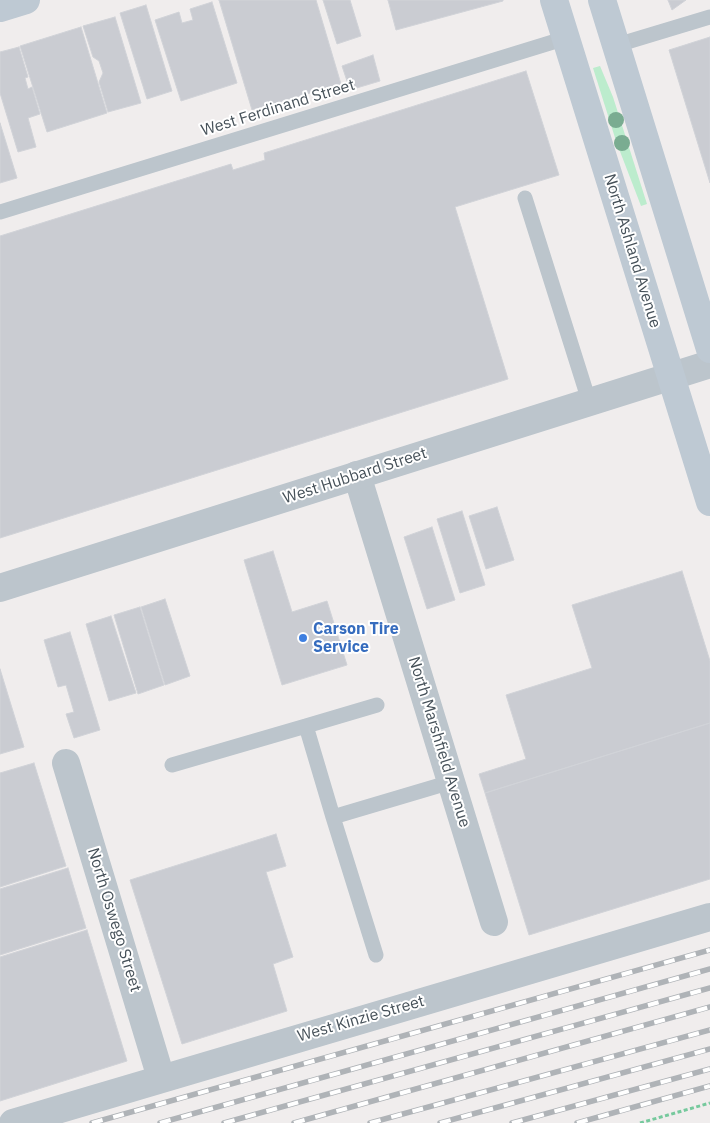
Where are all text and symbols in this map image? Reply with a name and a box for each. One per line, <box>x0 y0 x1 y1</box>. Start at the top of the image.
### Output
street label: West Ferdinand Street <box>199 75 357 141</box>
street label: North Ashland Avenue <box>599 172 665 330</box>
street label: West Hubbard Street <box>281 444 429 508</box>
place label: Carson Tire Service <box>313 619 399 657</box>
marker: Carson Tire Service <box>297 632 309 644</box>
street label: North Marshfield Avenue <box>404 654 474 830</box>
street label: North Oswego Street <box>83 846 145 994</box>
street label: West Kinzie Street <box>295 992 427 1046</box>

